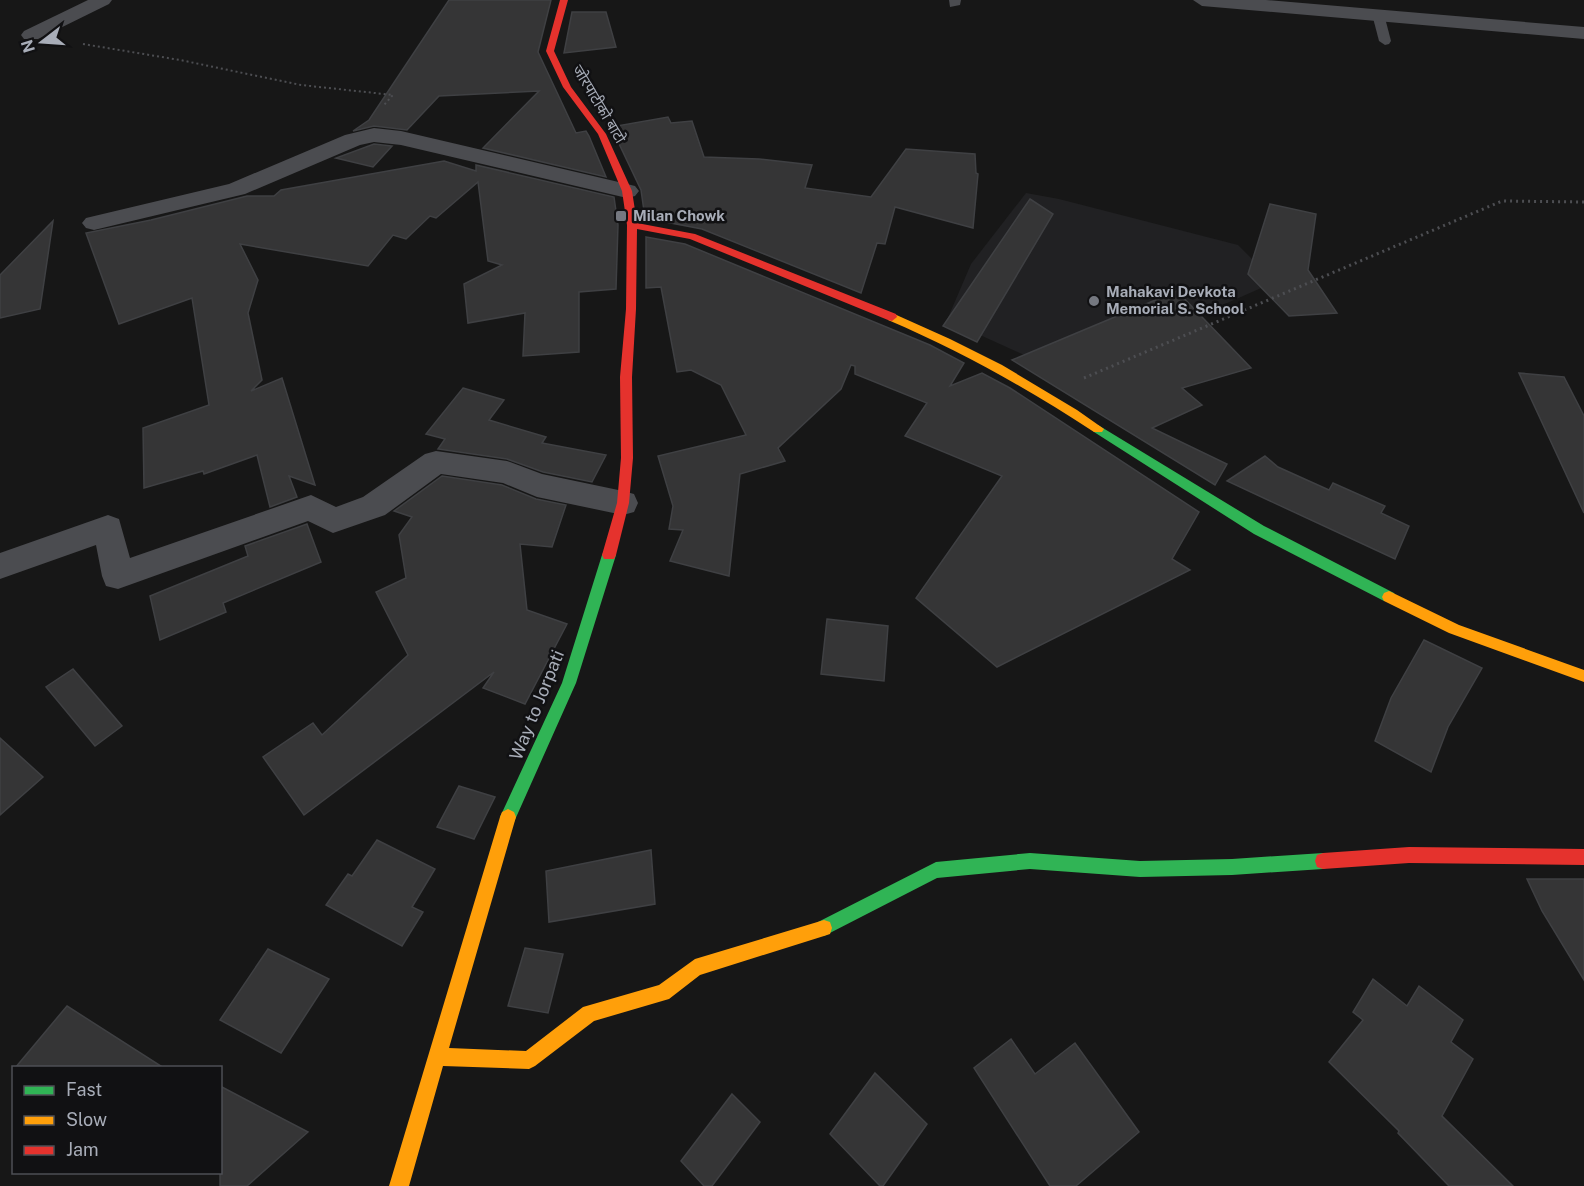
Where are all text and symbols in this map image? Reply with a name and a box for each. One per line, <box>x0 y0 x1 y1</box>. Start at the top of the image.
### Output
north arrow <box>12 12 72 72</box>
text: N <box>17 37 39 55</box>
street label: जोरपाटीको बाटो <box>569 62 630 147</box>
place label: Milan Chowk <box>633 207 725 224</box>
marker: Milan Chowk <box>614 209 628 223</box>
place label: Mahakavi Devkota Memorial S. School <box>1106 283 1244 317</box>
marker: Mahakavi Devkota Memorial S. School <box>1087 294 1101 308</box>
street label: Way to Jorpati <box>505 647 568 763</box>
legend <box>12 1066 222 1174</box>
text: Fast <box>66 1079 102 1100</box>
text: Slow <box>66 1109 107 1130</box>
text: Jam <box>66 1139 99 1160</box>

